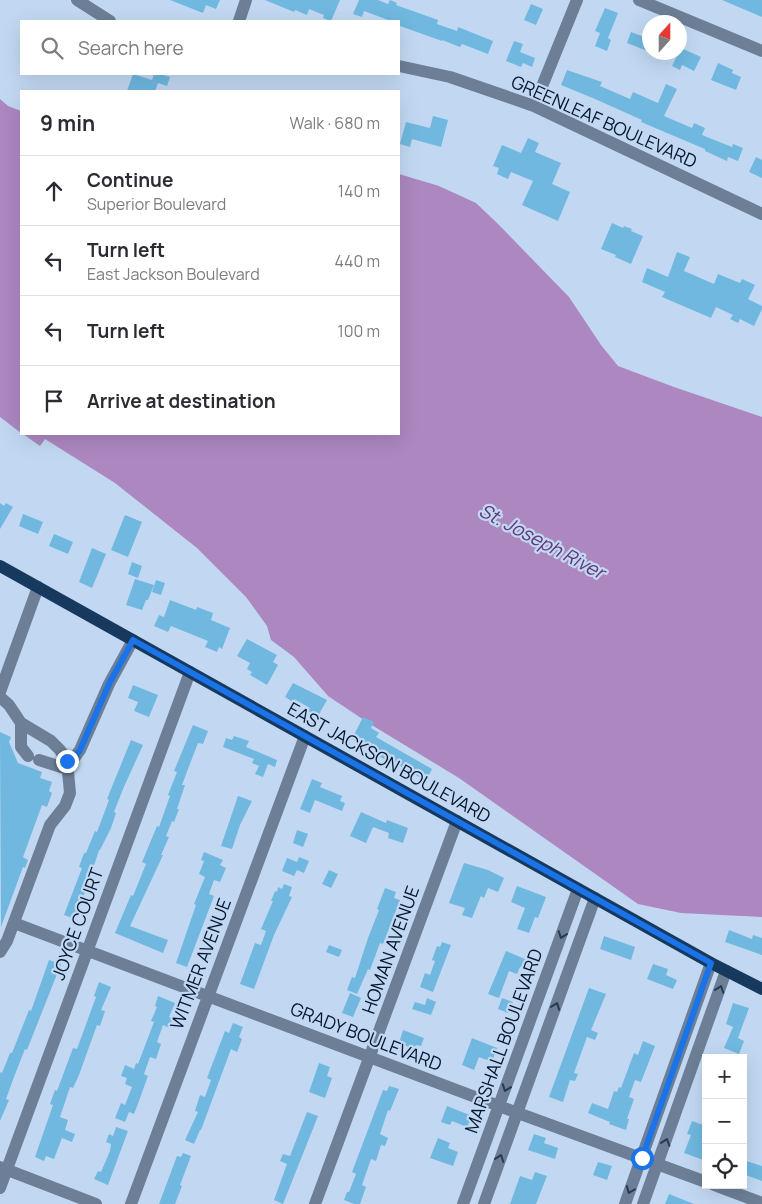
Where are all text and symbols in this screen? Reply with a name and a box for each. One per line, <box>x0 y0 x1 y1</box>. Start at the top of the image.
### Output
north arrow <box>642 15 687 60</box>
search box <box>20 20 400 75</box>
icon: search <box>38 34 66 62</box>
text: Search here <box>78 35 184 61</box>
street label: GREENLEAF BOULEVARD <box>508 69 701 173</box>
text: 9 min <box>40 109 95 137</box>
text: Walk · 680 m <box>289 112 380 134</box>
text: Continue <box>87 167 173 193</box>
icon: ahead <box>40 177 68 205</box>
text: 140 m <box>338 180 380 202</box>
text: Superior Boulevard <box>87 193 226 215</box>
text: Turn left <box>87 237 165 263</box>
icon: left <box>40 247 68 275</box>
text: 440 m <box>334 250 380 272</box>
text: East Jackson Boulevard <box>87 263 260 285</box>
icon: left <box>40 317 68 345</box>
text: Turn left <box>87 318 165 344</box>
text: 100 m <box>337 320 380 342</box>
icon: arrive <box>40 387 68 415</box>
text: Arrive at destination <box>87 388 276 414</box>
water label: St. Joseph River <box>475 497 611 586</box>
street label: EAST JACKSON BOULEVARD <box>284 696 495 828</box>
route end <box>56 750 79 773</box>
street label: JOYCE COURT <box>46 864 109 983</box>
street label: HOMAN AVENUE <box>356 882 424 1017</box>
street label: WITMER AVENUE <box>164 895 236 1033</box>
one-way arrow <box>558 930 568 939</box>
street label: MARSHALL BOULEVARD <box>459 945 548 1136</box>
one-way arrow <box>714 985 724 993</box>
street label: GRADY BOULEVARD <box>287 996 446 1076</box>
one-way arrow <box>550 1002 560 1010</box>
map controls <box>702 1054 747 1189</box>
button: + <box>702 1054 747 1099</box>
one-way arrow <box>502 1083 512 1091</box>
button: − <box>702 1099 747 1144</box>
one-way arrow <box>660 1138 670 1147</box>
button: locate <box>702 1144 747 1189</box>
route start <box>631 1147 654 1170</box>
one-way arrow <box>494 1154 504 1163</box>
one-way arrow <box>626 1185 636 1194</box>

